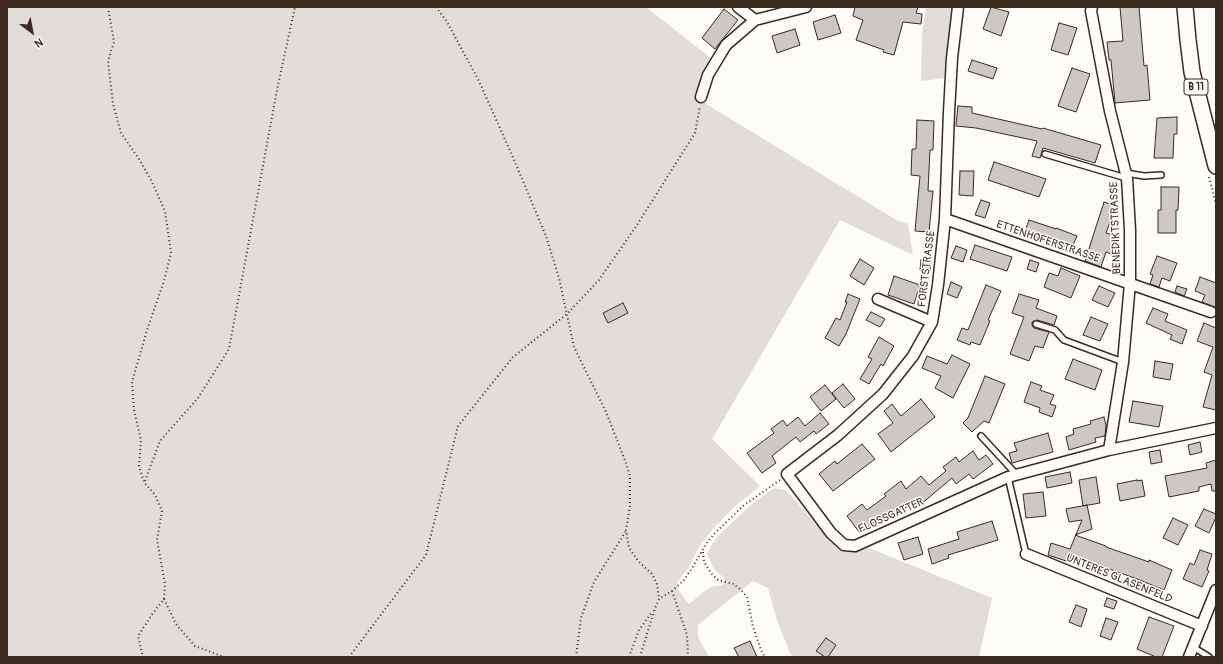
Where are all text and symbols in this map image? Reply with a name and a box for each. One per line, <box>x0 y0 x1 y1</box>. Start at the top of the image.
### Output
north arrow <box>12 12 52 52</box>
text: N <box>32 35 45 50</box>
road number: B 11 <box>1184 79 1208 95</box>
street label: BENEDIKTSTRASSE <box>1108 181 1124 275</box>
street label: ETTENHOFERSTRASSE <box>995 218 1101 266</box>
street label: FORSTSTRASSE <box>916 230 938 308</box>
street label: FLOSSGATTER <box>856 496 926 536</box>
street label: UNTERES GLASENFELD <box>1064 552 1174 606</box>

